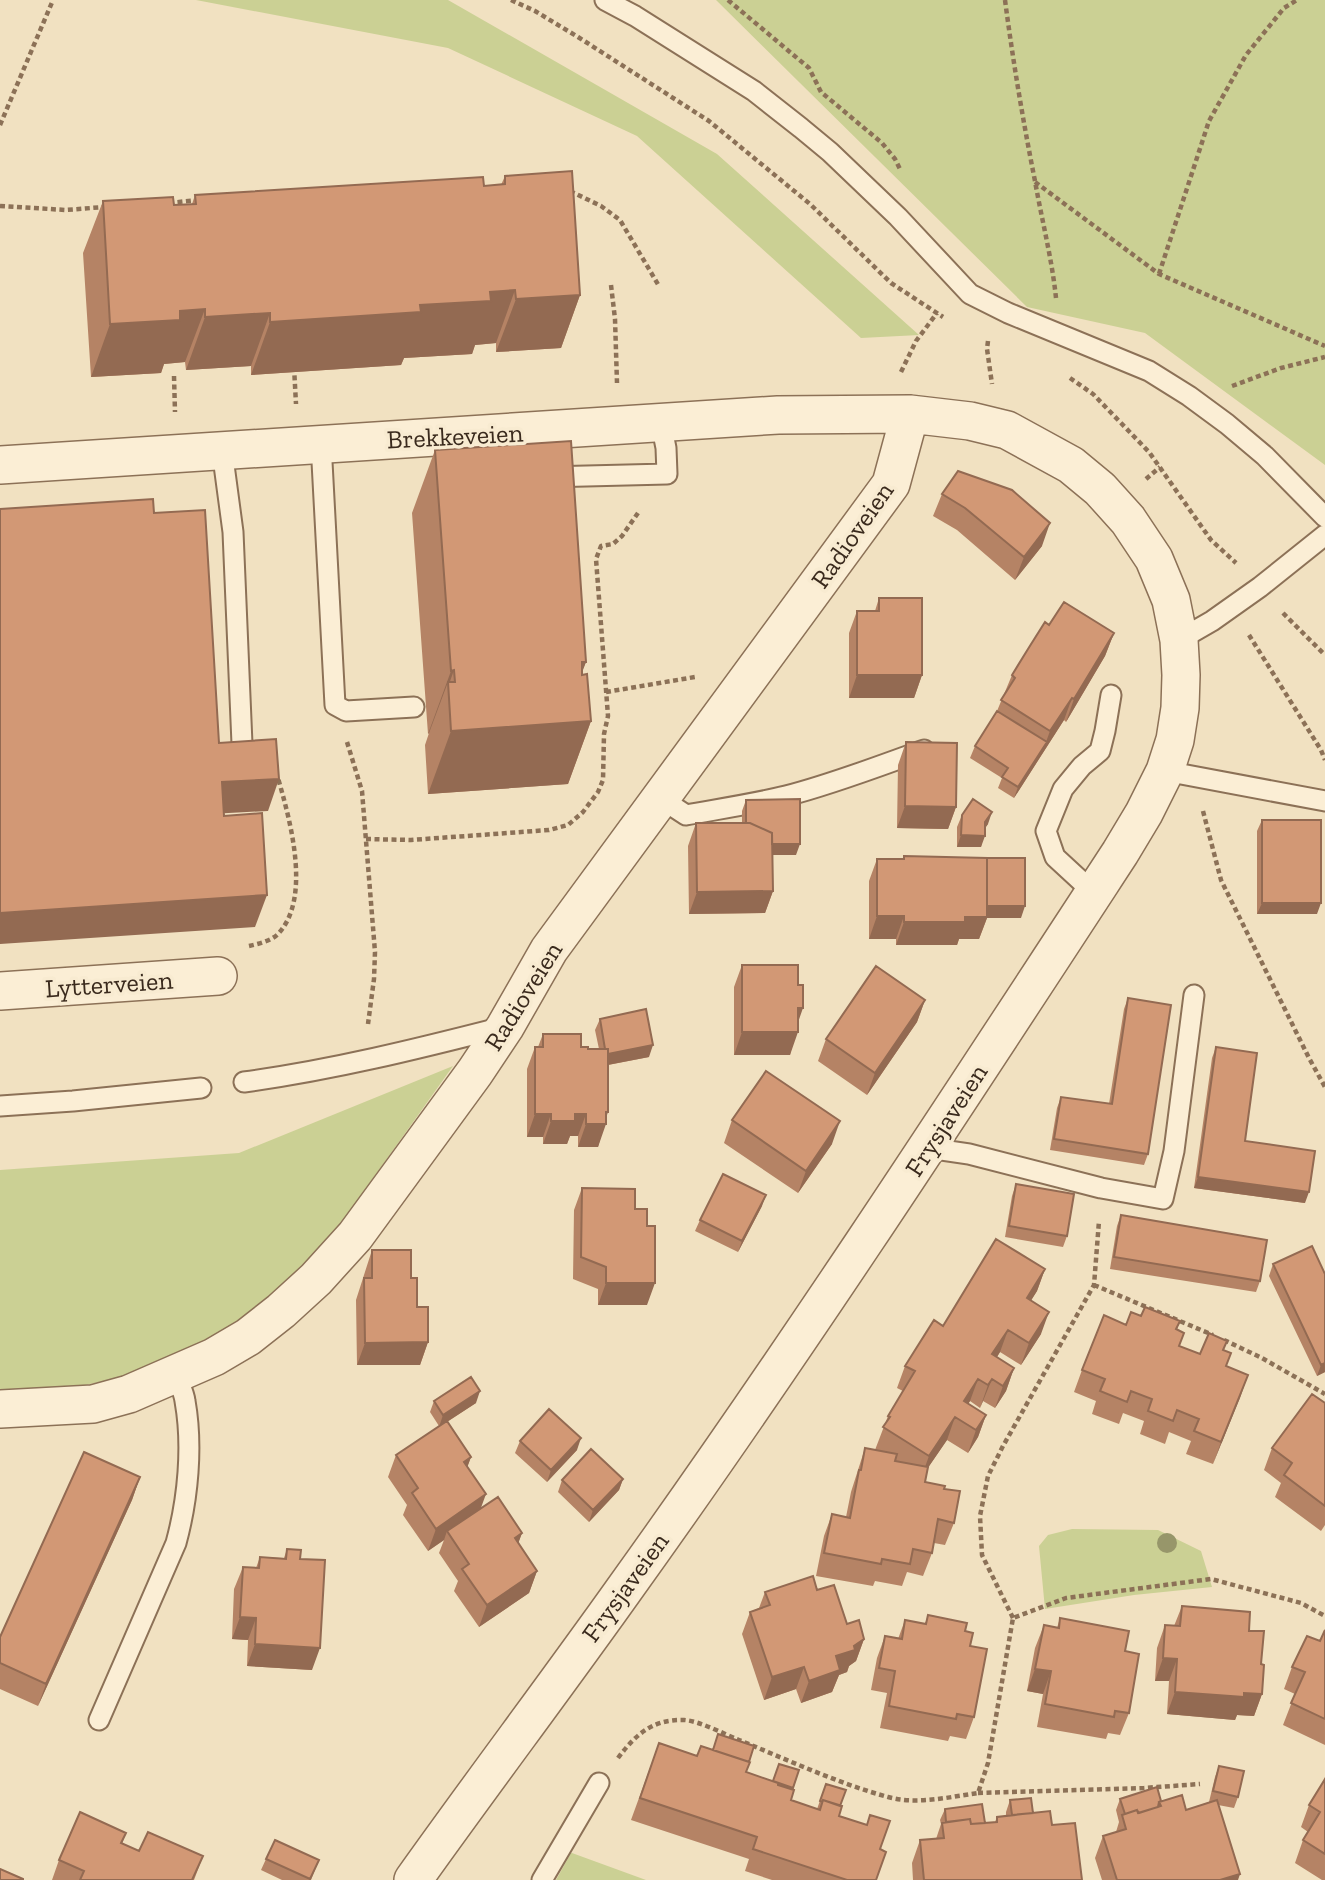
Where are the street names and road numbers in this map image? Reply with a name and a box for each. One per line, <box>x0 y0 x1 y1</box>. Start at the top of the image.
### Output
street label: Brekkeveien <box>386 416 524 456</box>
street label: Radioveien <box>804 476 900 594</box>
street label: Radioveien <box>477 936 569 1056</box>
street label: Lytterveien <box>44 964 174 1004</box>
street label: Frysjaveien <box>898 1058 994 1182</box>
street label: Frysjaveien <box>575 1526 676 1648</box>

